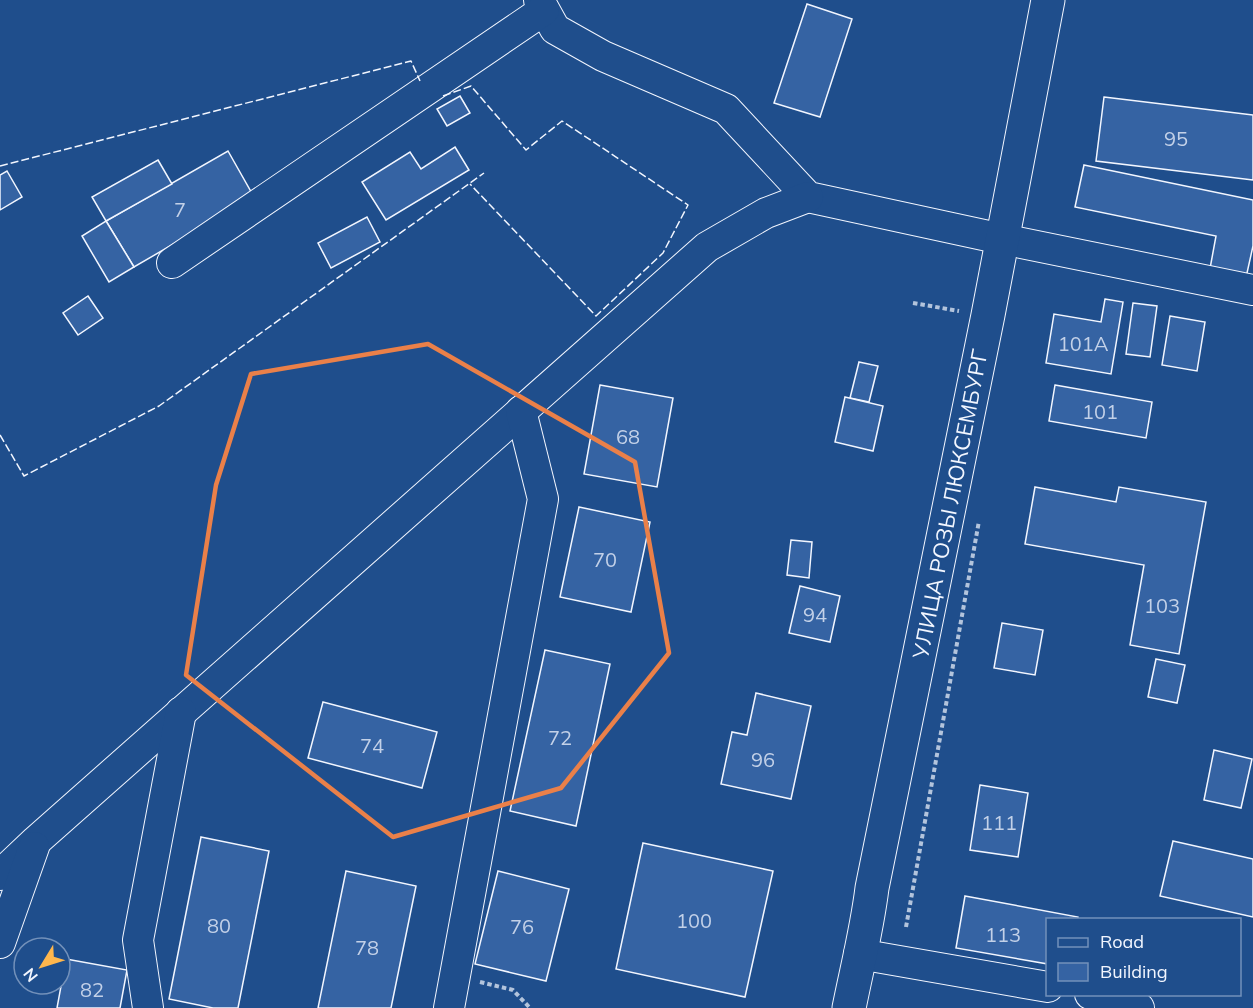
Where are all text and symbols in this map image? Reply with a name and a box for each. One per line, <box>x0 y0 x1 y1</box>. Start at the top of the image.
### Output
house number: 95 <box>1164 126 1188 151</box>
house number: 7 <box>174 197 186 222</box>
house number: 101А <box>1058 331 1109 356</box>
street label: УЛИЦА РОЗЫ ЛЮКСЕМБУРГ <box>906 347 994 662</box>
house number: 101 <box>1082 399 1118 424</box>
house number: 68 <box>616 424 640 449</box>
house number: 70 <box>593 547 617 572</box>
house number: 103 <box>1144 593 1180 618</box>
house number: 94 <box>803 602 827 627</box>
house number: 72 <box>548 725 572 750</box>
house number: 74 <box>360 733 384 758</box>
house number: 96 <box>751 747 775 772</box>
house number: 111 <box>981 810 1017 835</box>
house number: 100 <box>676 908 712 933</box>
house number: 80 <box>207 913 231 938</box>
house number: 76 <box>510 914 534 939</box>
legend <box>1046 918 1241 996</box>
house number: 113 <box>985 922 1021 947</box>
text: Road <box>1100 930 1144 953</box>
house number: 78 <box>355 935 379 960</box>
north arrow <box>12 936 72 996</box>
text: Building <box>1100 960 1168 983</box>
text: N <box>19 964 42 986</box>
house number: 82 <box>80 977 104 1002</box>

